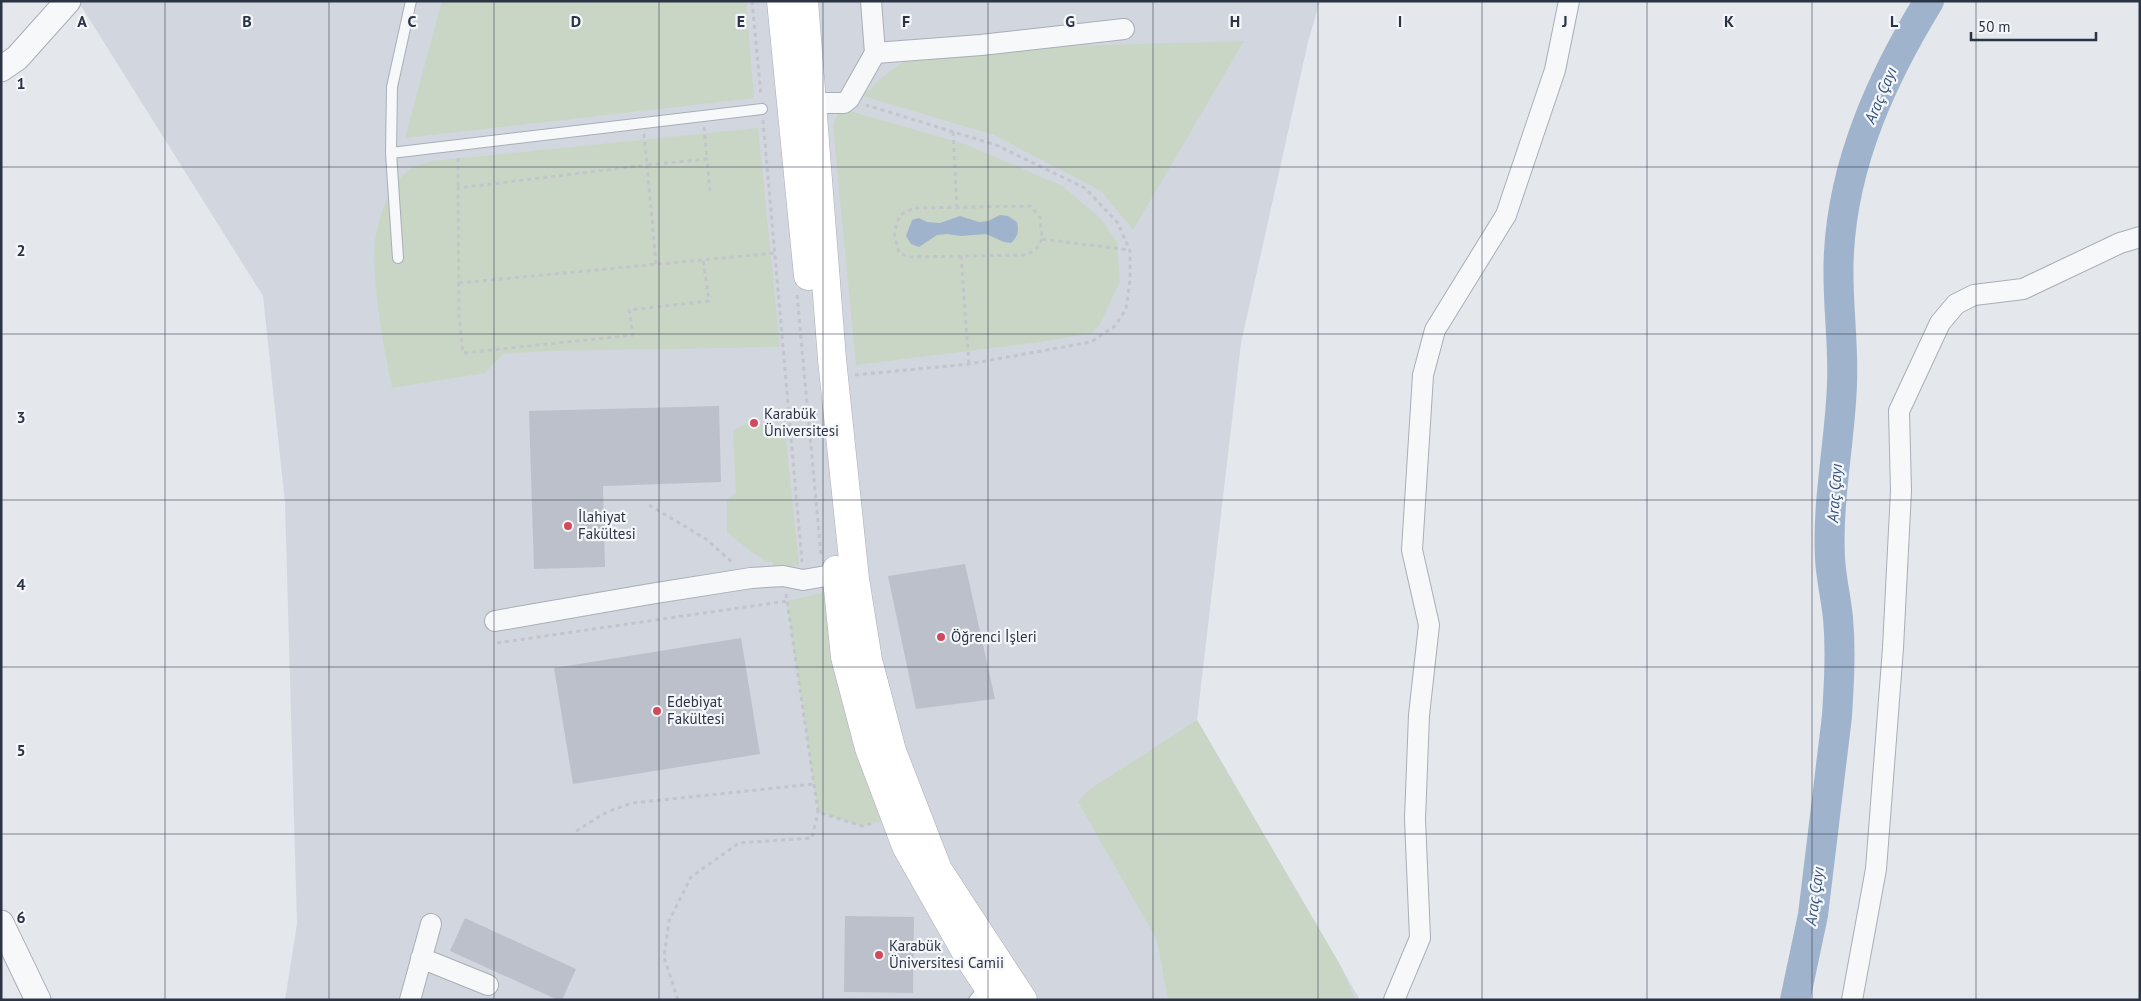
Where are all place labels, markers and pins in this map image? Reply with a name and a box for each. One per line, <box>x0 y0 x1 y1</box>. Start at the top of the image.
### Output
place label: Karabük Üniversitesi <box>764 404 839 440</box>
marker: Karabük Üniversitesi <box>748 417 760 429</box>
place label: İlahiyat Fakültesi <box>578 507 636 543</box>
marker: İlahiyat Fakültesi <box>562 520 574 532</box>
place label: Öğrenci İşleri <box>951 627 1037 646</box>
marker: Öğrenci İşleri <box>935 631 947 643</box>
place label: Edebiyat Fakültesi <box>667 692 725 728</box>
marker: Edebiyat Fakültesi <box>651 705 663 717</box>
place label: Karabük Üniversitesi Camii <box>889 936 1004 972</box>
marker: Karabük Üniversitesi Camii <box>873 949 885 961</box>

